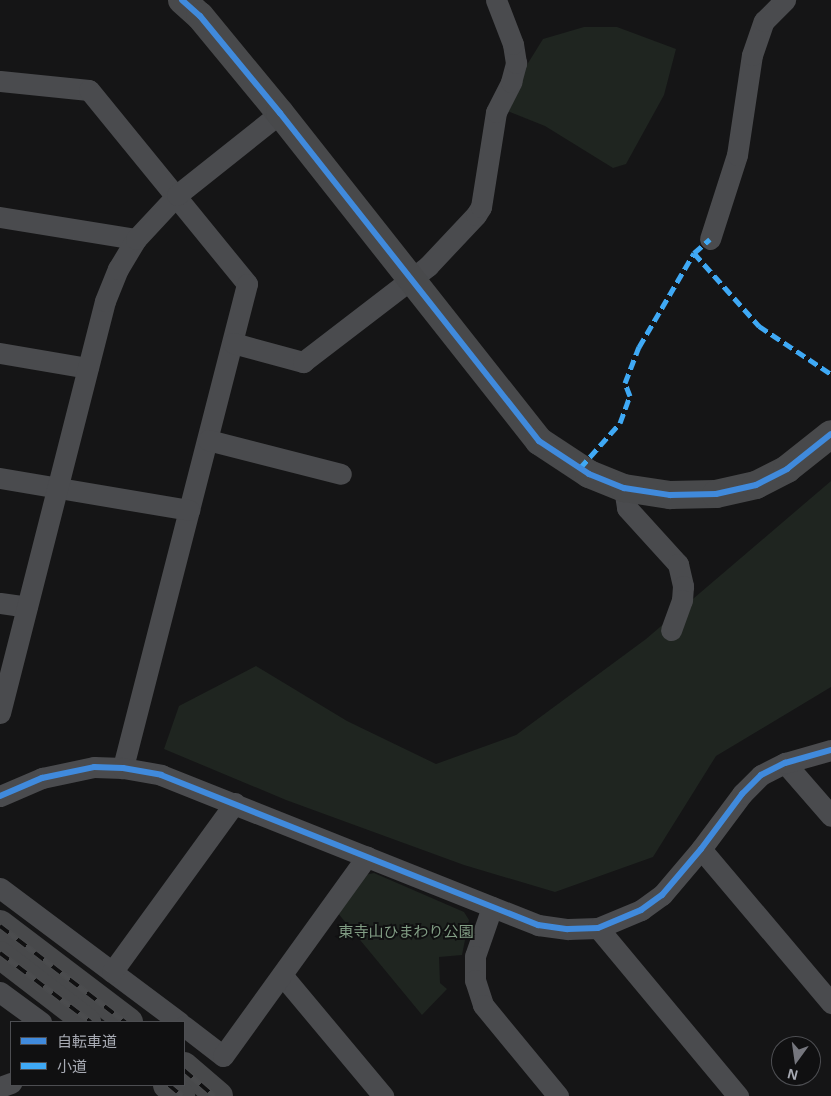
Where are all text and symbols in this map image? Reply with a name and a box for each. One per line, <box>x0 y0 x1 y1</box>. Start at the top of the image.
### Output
park label: 東寺山ひまわり公園 <box>339 923 473 941</box>
legend <box>10 1021 185 1086</box>
text: 自転車道 <box>57 1033 117 1050</box>
north arrow <box>771 1036 821 1086</box>
text: 小道 <box>57 1058 87 1075</box>
text: N <box>786 1066 799 1084</box>

